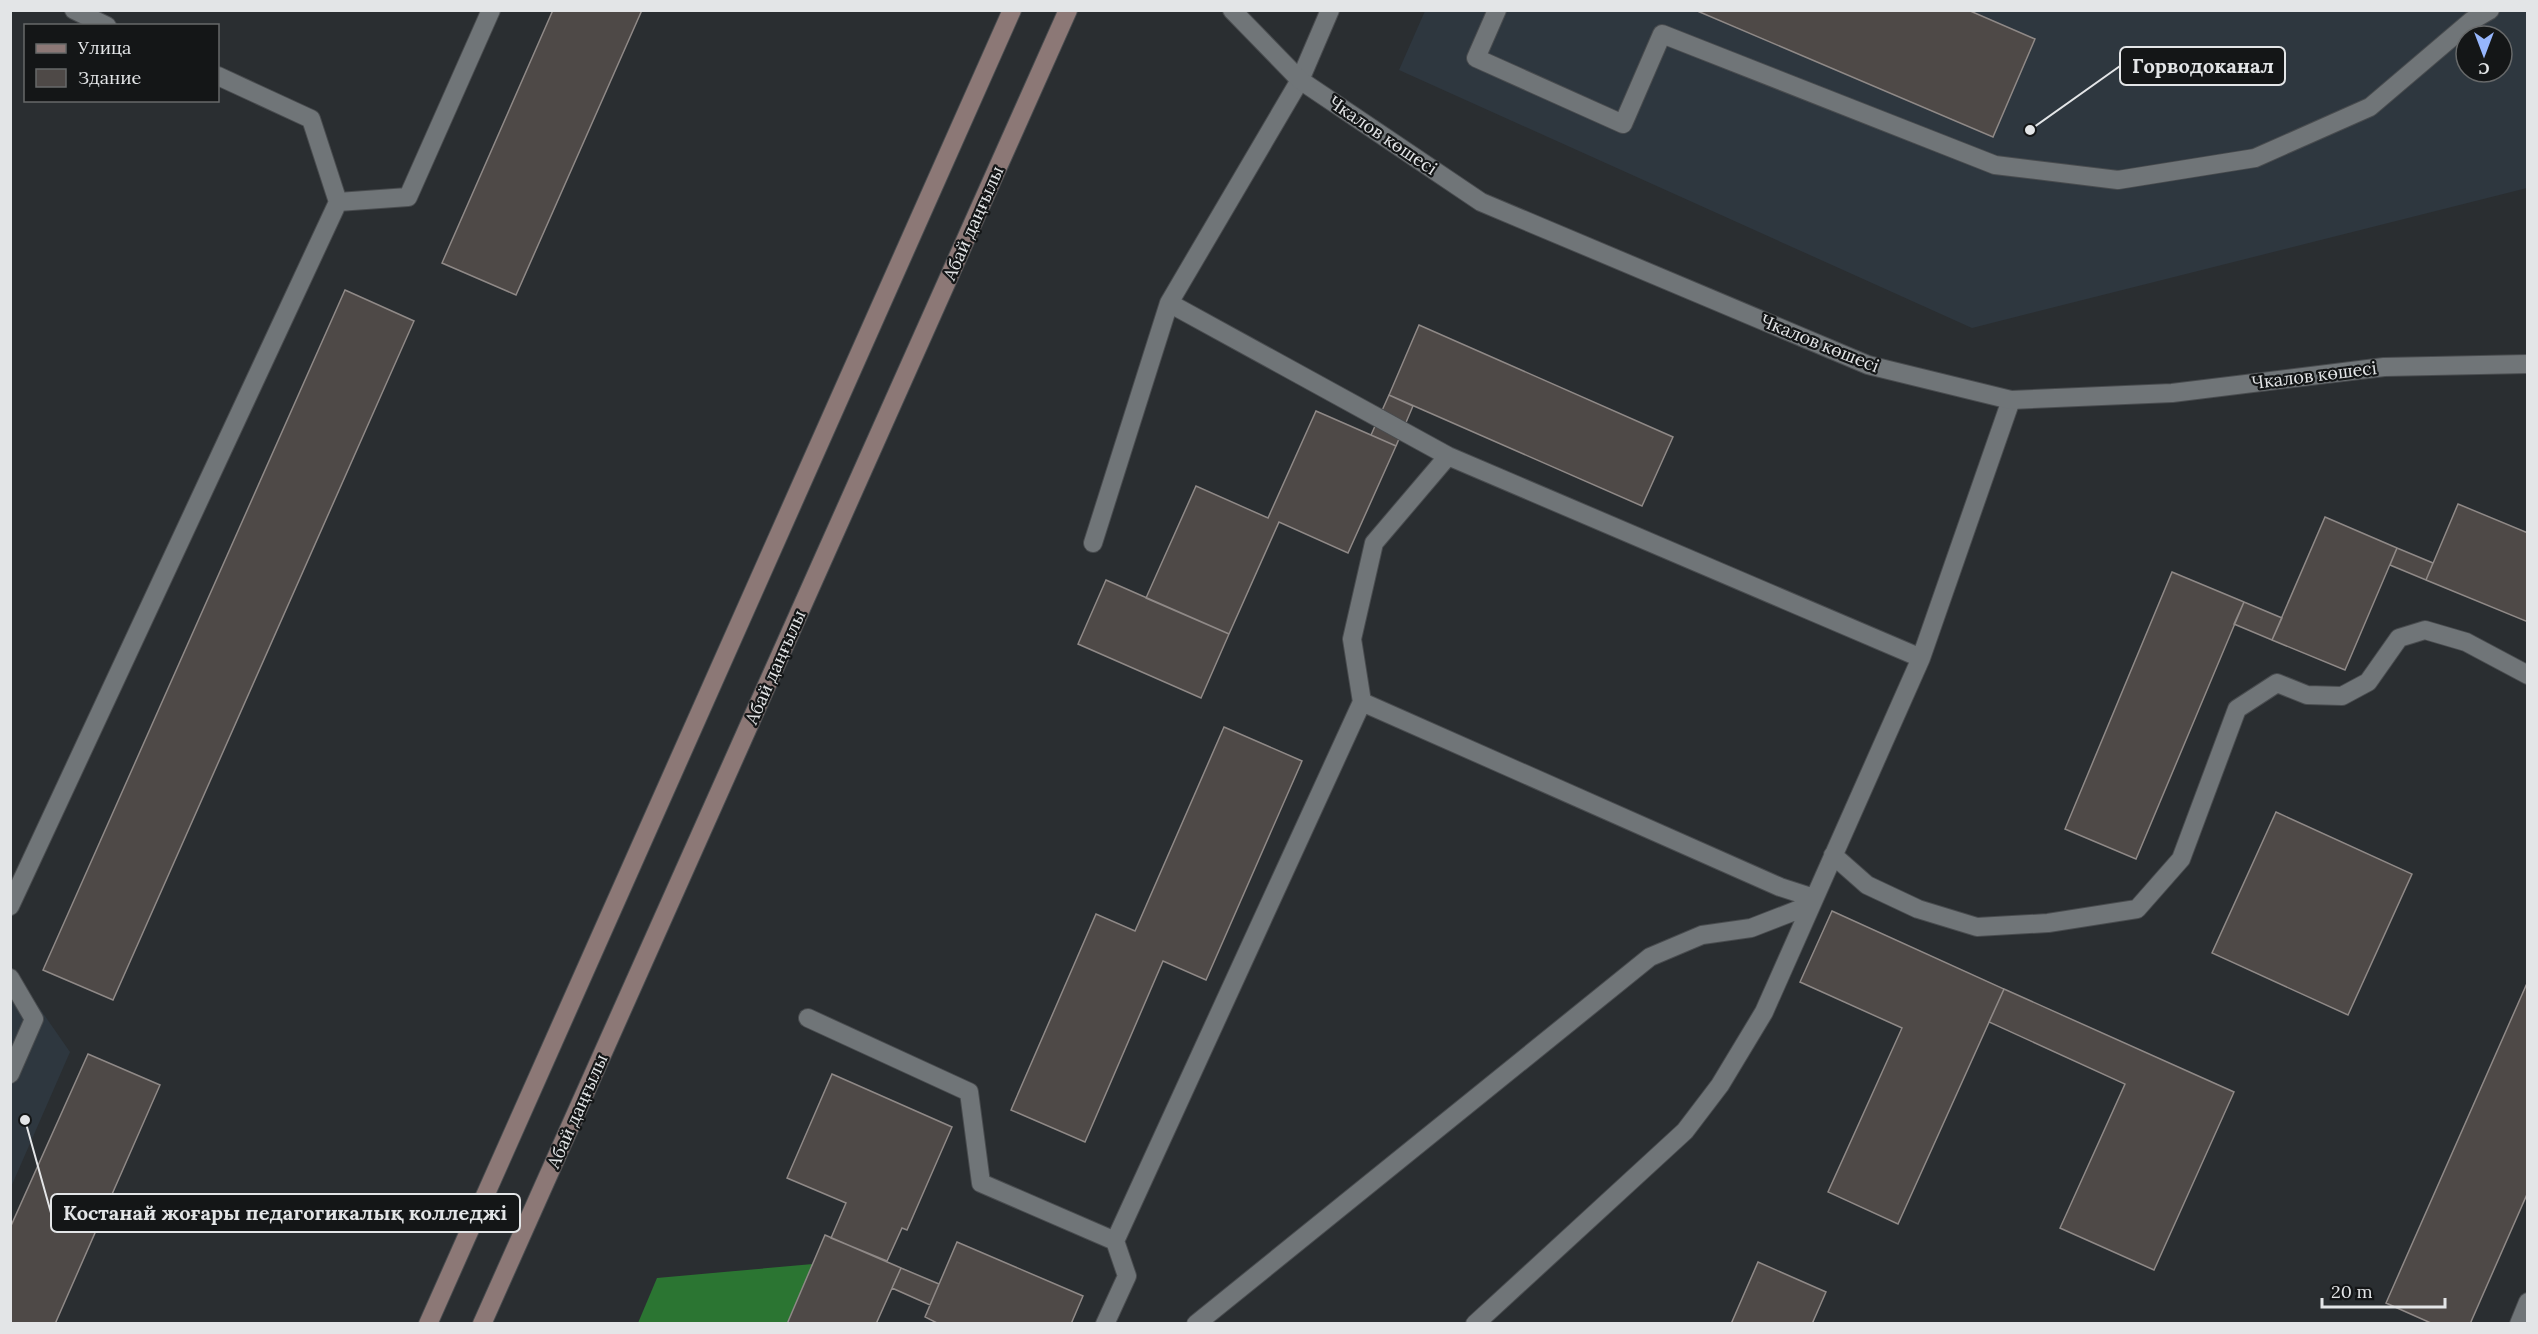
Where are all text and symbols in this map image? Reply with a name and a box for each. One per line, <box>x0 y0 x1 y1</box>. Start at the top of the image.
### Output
legend <box>24 24 219 102</box>
north arrow <box>2454 24 2514 84</box>
text: Улица <box>77 36 131 59</box>
callout: Горводоканал <box>2120 47 2285 85</box>
text: Горводоканал <box>2132 53 2274 78</box>
text: С <box>2478 59 2490 79</box>
text: Здание <box>78 66 141 89</box>
street label: Чкалов көшесі <box>1324 90 1442 180</box>
street label: Абай даңғылы <box>937 162 1009 285</box>
street label: Чкалов көшесі <box>1757 309 1883 377</box>
street label: Чкалов көшесі <box>2250 356 2378 394</box>
street label: Абай даңғылы <box>739 606 811 729</box>
street label: Абай даңғылы <box>541 1050 613 1173</box>
callout: Костанай жоғары педагогикалық колледжі <box>51 1194 520 1232</box>
text: Костанай жоғары педагогикалық колледжі <box>63 1200 508 1225</box>
scale bar <box>2322 1271 2445 1309</box>
text: 20 m <box>2331 1280 2373 1303</box>

